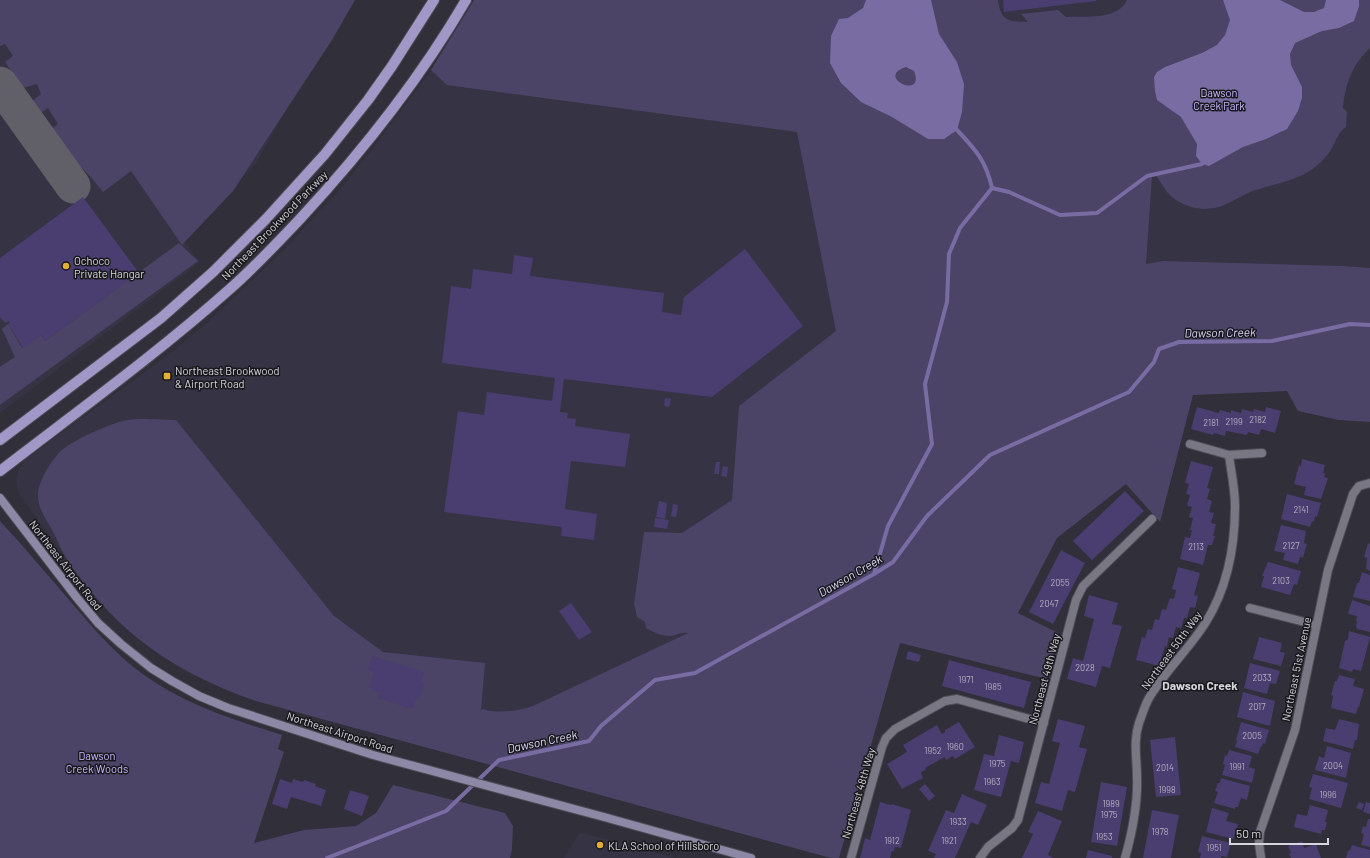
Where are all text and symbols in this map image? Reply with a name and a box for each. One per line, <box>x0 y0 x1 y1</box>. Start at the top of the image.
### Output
park label: Dawson Creek Park <box>1193 86 1245 112</box>
street label: Northeast Brookwood Parkway <box>218 168 330 282</box>
place label: Ochoco Private Hangar <box>74 254 144 280</box>
marker: Ochoco Private Hangar <box>61 261 71 271</box>
water label: Dawson Creek <box>1184 324 1256 340</box>
place label: Northeast Brookwood & Airport Road <box>175 364 279 390</box>
marker: Northeast Brookwood & Airport Road <box>162 371 172 381</box>
house number: 2182 <box>1249 414 1267 425</box>
house number: 2199 <box>1225 416 1243 427</box>
house number: 2181 <box>1203 417 1219 428</box>
house number: 2141 <box>1293 504 1309 515</box>
street label: Northeast Airport Road <box>27 517 105 613</box>
house number: 2127 <box>1283 540 1300 551</box>
house number: 2113 <box>1188 541 1204 552</box>
water label: Dawson Creek <box>816 551 885 599</box>
house number: 2103 <box>1272 575 1290 586</box>
house number: 2055 <box>1050 577 1070 588</box>
house number: 2047 <box>1040 598 1059 609</box>
street label: Northeast 50th Way <box>1138 608 1204 692</box>
street label: Northeast 51st Avenue <box>1279 616 1313 722</box>
street label: Northeast 49th Way <box>1026 632 1062 726</box>
house number: 2028 <box>1075 662 1095 673</box>
house number: 2033 <box>1252 672 1272 683</box>
house number: 1971 <box>958 674 974 685</box>
district label: Dawson Creek <box>1162 678 1238 692</box>
house number: 1985 <box>984 681 1002 692</box>
house number: 2017 <box>1248 701 1266 712</box>
street label: Northeast Airport Road <box>285 709 395 755</box>
water label: Dawson Creek <box>506 727 579 755</box>
house number: 2005 <box>1242 730 1262 741</box>
house number: 1960 <box>946 741 964 752</box>
house number: 1952 <box>924 745 942 756</box>
street label: Northeast 48th Way <box>839 746 877 840</box>
park label: Dawson Creek Woods <box>66 749 128 775</box>
house number: 1975 <box>989 758 1006 769</box>
house number: 2004 <box>1323 760 1343 771</box>
house number: 1991 <box>1229 761 1245 772</box>
house number: 2014 <box>1156 762 1174 773</box>
house number: 1963 <box>983 776 1001 787</box>
house number: 1998 <box>1158 784 1176 795</box>
house number: 1996 <box>1319 789 1337 800</box>
house number: 1989 <box>1102 798 1120 809</box>
house number: 1975 <box>1101 809 1118 820</box>
house number: 1933 <box>949 816 967 827</box>
scale bar <box>1230 820 1328 846</box>
house number: 1978 <box>1152 826 1169 837</box>
text: 50 m <box>1236 826 1261 840</box>
house number: 1953 <box>1095 831 1113 842</box>
house number: 1912 <box>884 835 900 846</box>
house number: 1921 <box>941 835 957 846</box>
place label: KLA School of Hillsboro <box>608 839 719 852</box>
marker: KLA School of Hillsboro <box>595 840 605 850</box>
house number: 1951 <box>1206 842 1222 853</box>

